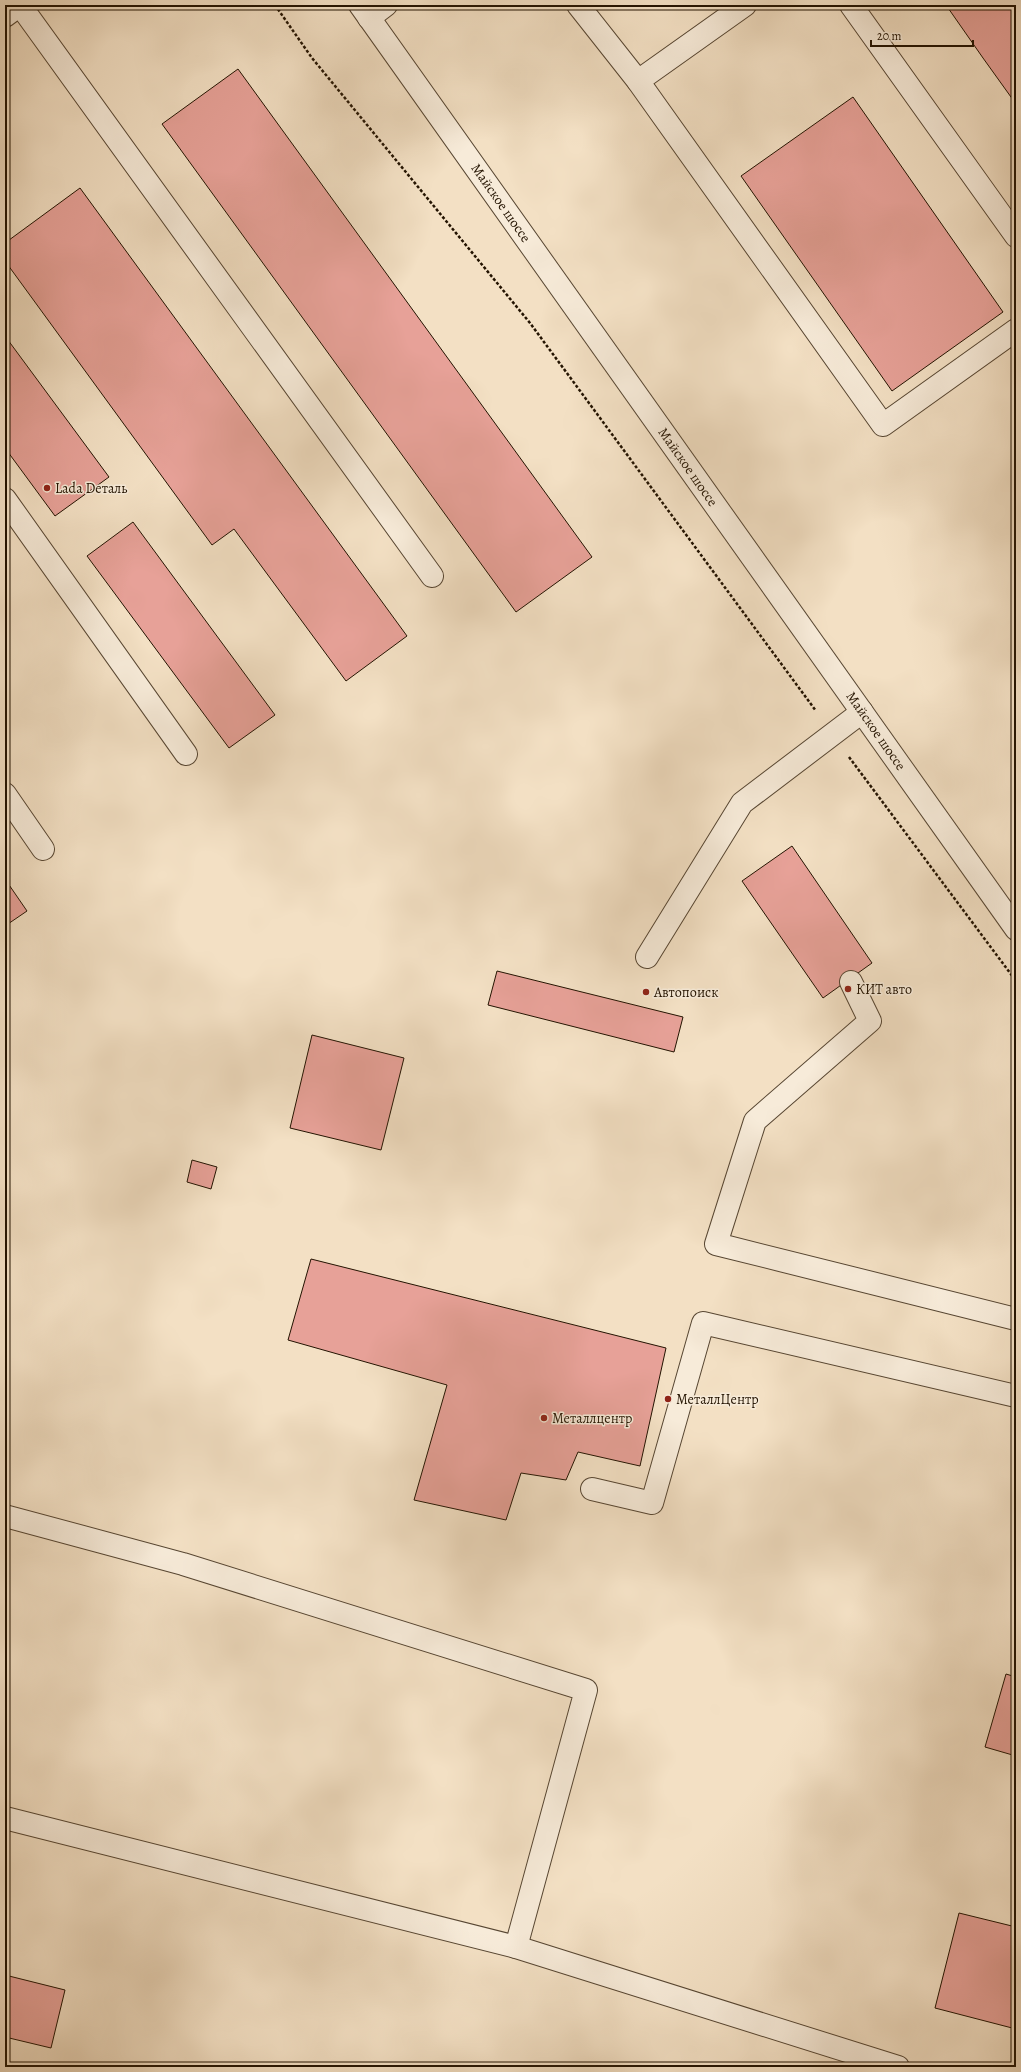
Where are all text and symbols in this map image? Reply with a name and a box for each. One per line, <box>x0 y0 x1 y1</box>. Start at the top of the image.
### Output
scale bar <box>871 22 973 48</box>
text: 20 m <box>877 28 901 44</box>
street label: Майское шоссе <box>467 160 535 246</box>
street label: Майское шоссе <box>654 424 722 510</box>
place label: Lada Dеталь <box>55 479 127 498</box>
marker: Lada Dеталь <box>42 483 52 493</box>
street label: Майское шоссе <box>842 688 910 774</box>
place label: КИТ авто <box>856 980 912 999</box>
place label: Автопоиск <box>653 983 718 1002</box>
marker: КИТ авто <box>843 984 853 994</box>
marker: Автопоиск <box>641 987 651 997</box>
place label: МеталлЦентр <box>676 1390 759 1409</box>
marker: МеталлЦентр <box>663 1394 673 1404</box>
place label: Металлцентр <box>552 1409 632 1428</box>
marker: Металлцентр <box>539 1413 549 1423</box>

